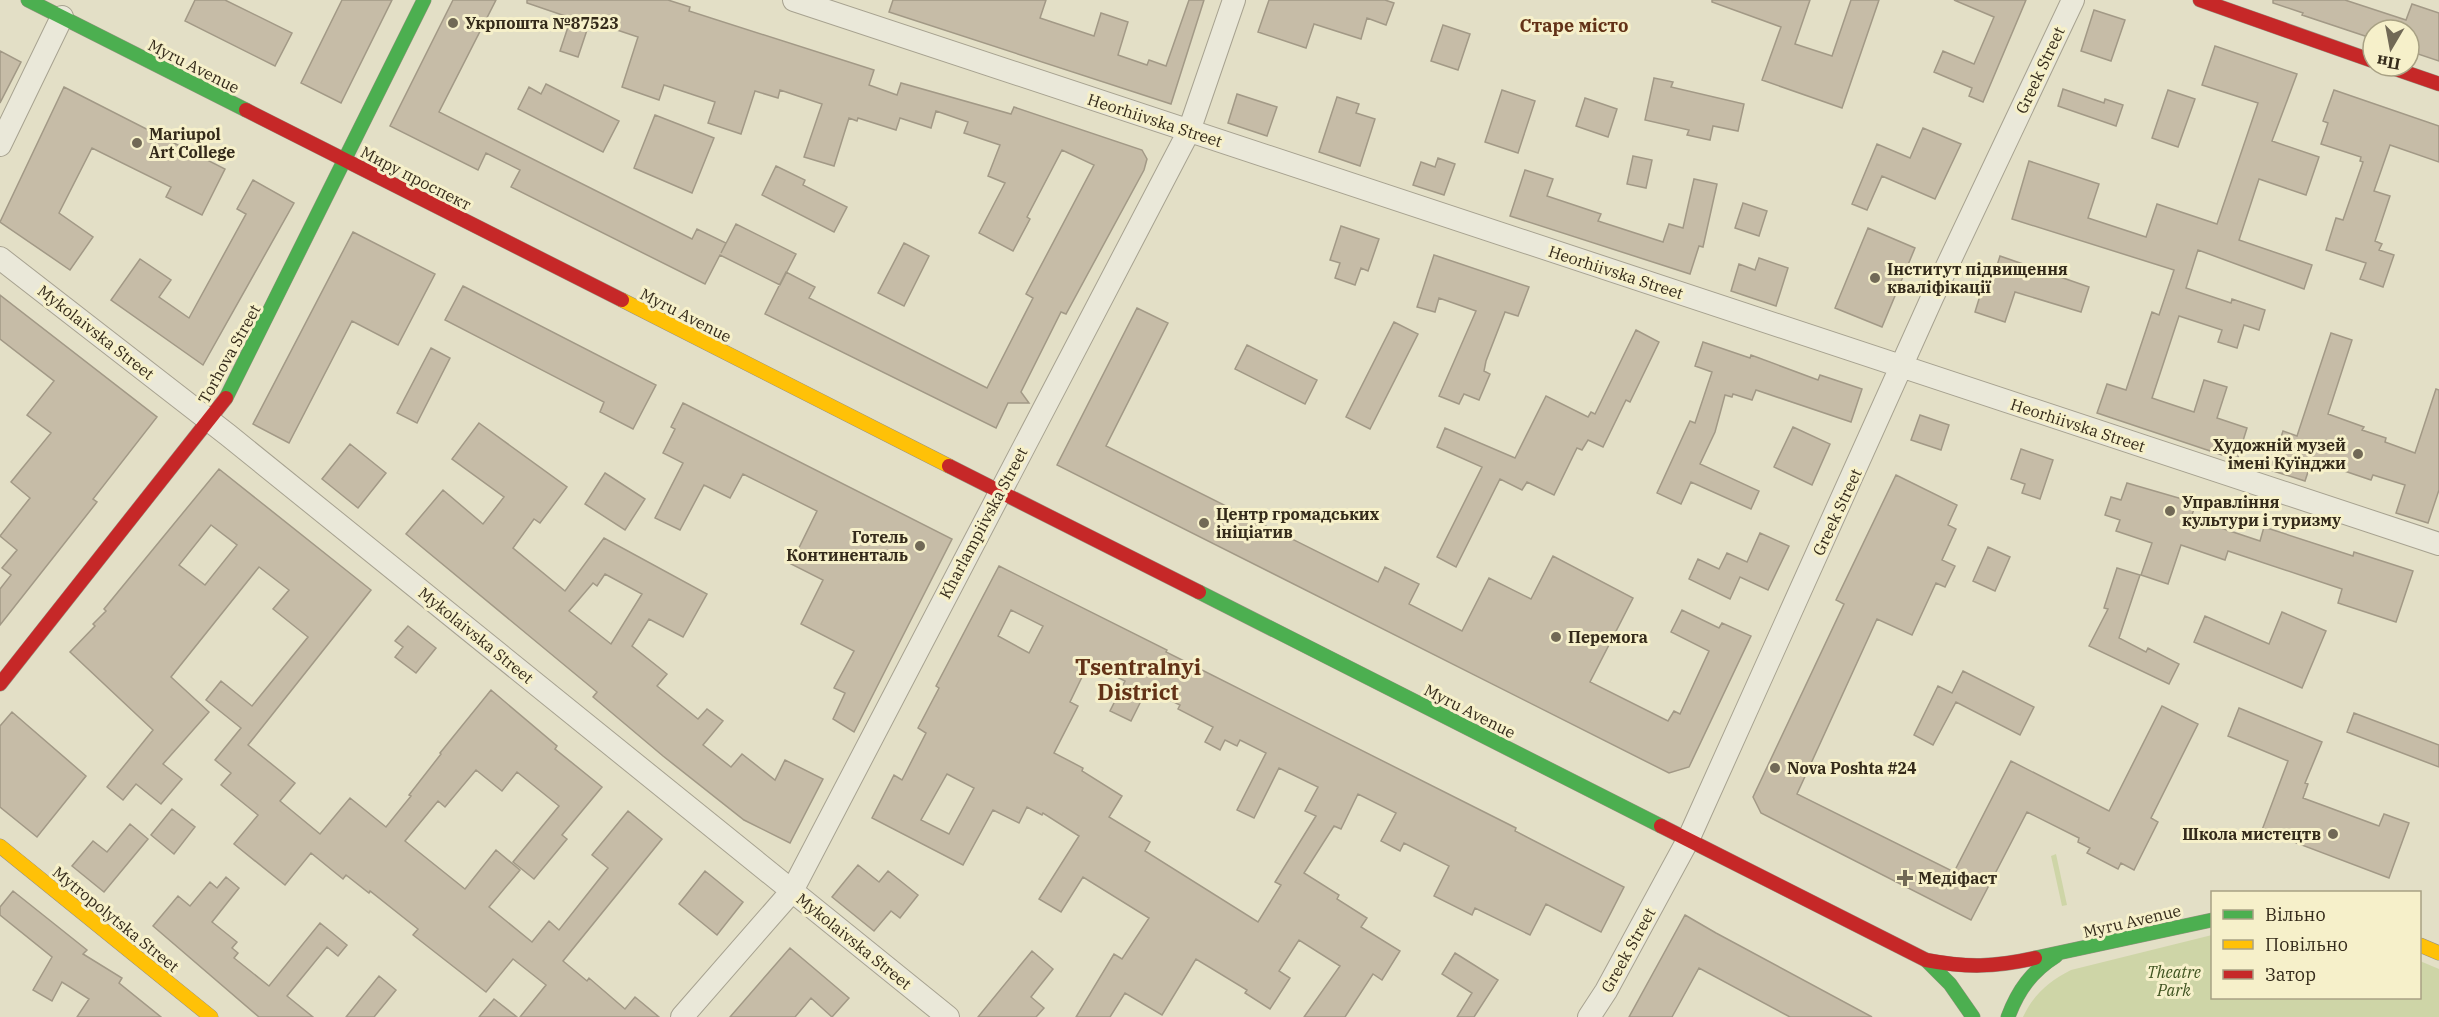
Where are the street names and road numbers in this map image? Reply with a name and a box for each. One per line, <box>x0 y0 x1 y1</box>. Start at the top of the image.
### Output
street label: Greek Street <box>2011 23 2069 117</box>
street label: Myru Avenue <box>145 34 243 98</box>
street label: Heorhiivska Street <box>1085 89 1225 151</box>
street label: Миру проспект <box>357 142 475 214</box>
street label: Heorhiivska Street <box>1546 241 1686 303</box>
street label: Mykolaivska Street <box>34 280 158 384</box>
street label: Myru Avenue <box>637 283 735 347</box>
street label: Torhova Street <box>193 301 265 407</box>
street label: Heorhiivska Street <box>2008 394 2148 456</box>
street label: Kharlampiivska Street <box>935 443 1032 602</box>
street label: Greek Street <box>1808 465 1866 559</box>
street label: Mykolaivska Street <box>414 582 538 688</box>
street label: Myru Avenue <box>1421 679 1519 743</box>
street label: Mytropolytska Street <box>49 862 183 976</box>
street label: Mykolaivska Street <box>792 888 916 994</box>
street label: Myru Avenue <box>2081 900 2183 942</box>
street label: Greek Street <box>1597 904 1660 996</box>

